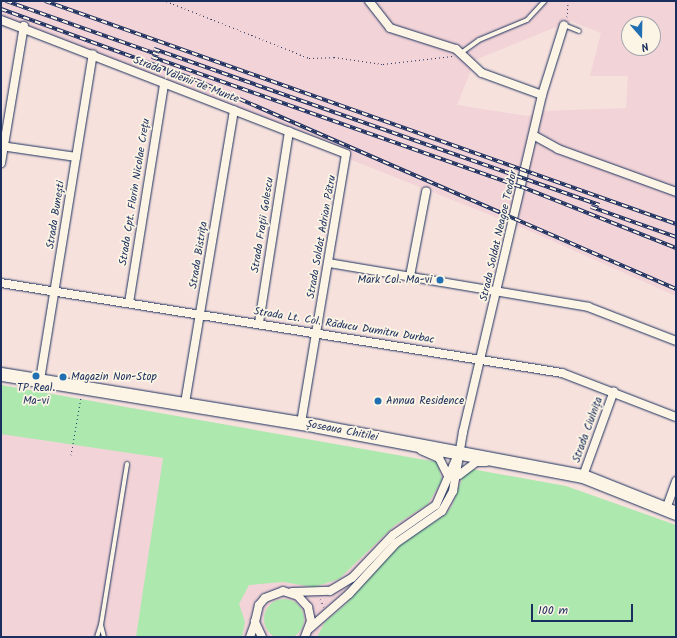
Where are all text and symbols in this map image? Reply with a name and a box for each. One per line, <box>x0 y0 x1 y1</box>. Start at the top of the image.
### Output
north arrow <box>621 16 661 56</box>
text: N <box>638 37 651 56</box>
street label: Strada Vălenii de Munte <box>131 54 241 106</box>
street label: Strada Cpt. Florin Nicolae Crețu <box>117 118 153 266</box>
street label: Strada Soldat Neagoe Teodor <box>478 169 520 303</box>
street label: Strada Soldat Adrian Pătru <box>305 174 339 300</box>
street label: Strada Frații Golescu <box>249 176 277 274</box>
street label: Strada Bunești <box>44 180 68 250</box>
street label: Strada Bistrița <box>187 220 211 290</box>
place label: Mark Col. Ma-vi <box>358 273 432 287</box>
marker: Mark Col. Ma-vi <box>435 275 445 285</box>
street label: Strada Lt. Col. Răducu Dumitru Durbac <box>253 305 435 347</box>
place label: Magazin Non-Stop <box>71 370 157 384</box>
marker: TP Real. Ma-vi <box>31 371 41 381</box>
marker: Magazin Non-Stop <box>58 372 68 382</box>
place label: TP Real. Ma-vi <box>17 382 55 408</box>
place label: Annua Residence <box>386 394 464 408</box>
street label: Strada Ciulnița <box>570 395 606 465</box>
marker: Annua Residence <box>373 396 383 406</box>
street label: Șoseaua Chitilei <box>305 418 379 444</box>
scale bar <box>533 596 635 622</box>
text: 100 m <box>538 601 568 620</box>

